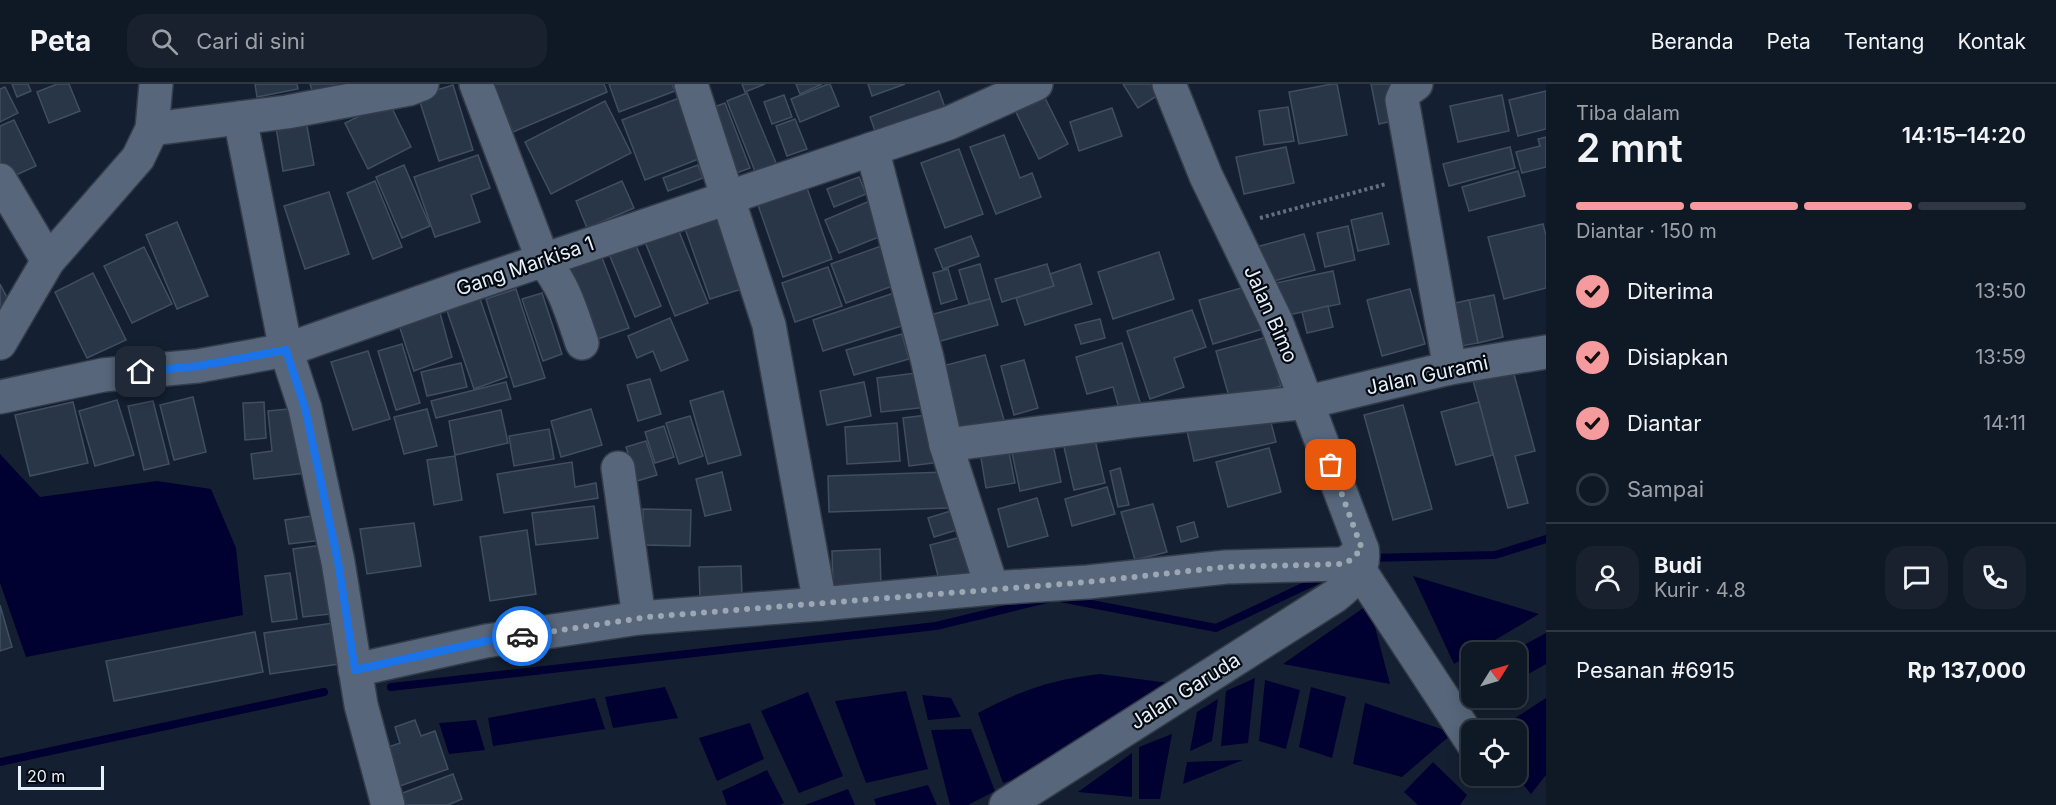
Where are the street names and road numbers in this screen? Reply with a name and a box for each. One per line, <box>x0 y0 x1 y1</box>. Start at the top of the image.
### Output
street label: Gang Markisa 1 <box>453 231 597 301</box>
street label: Jalan Bimo <box>1239 262 1303 366</box>
street label: Jalan Gurami <box>1364 350 1490 400</box>
street label: Jalan Garuda <box>1126 648 1244 734</box>

